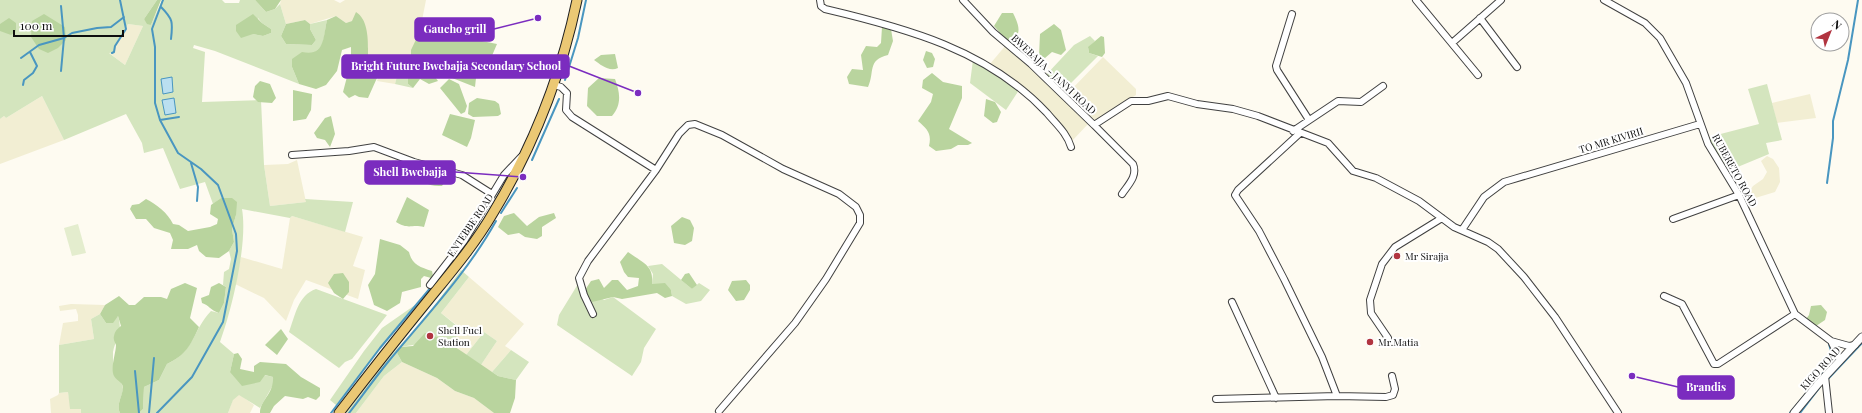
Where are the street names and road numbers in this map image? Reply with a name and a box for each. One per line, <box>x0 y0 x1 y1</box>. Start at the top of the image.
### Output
street label: BWEBAJJA - JANYI ROAD <box>1008 31 1100 117</box>
street label: TO MR KIVIRII <box>1577 124 1645 156</box>
street label: RUBERETO ROAD <box>1709 131 1761 209</box>
street label: ENTEBBE ROAD <box>444 191 496 259</box>
street label: KIGO ROAD <box>1797 343 1843 393</box>

